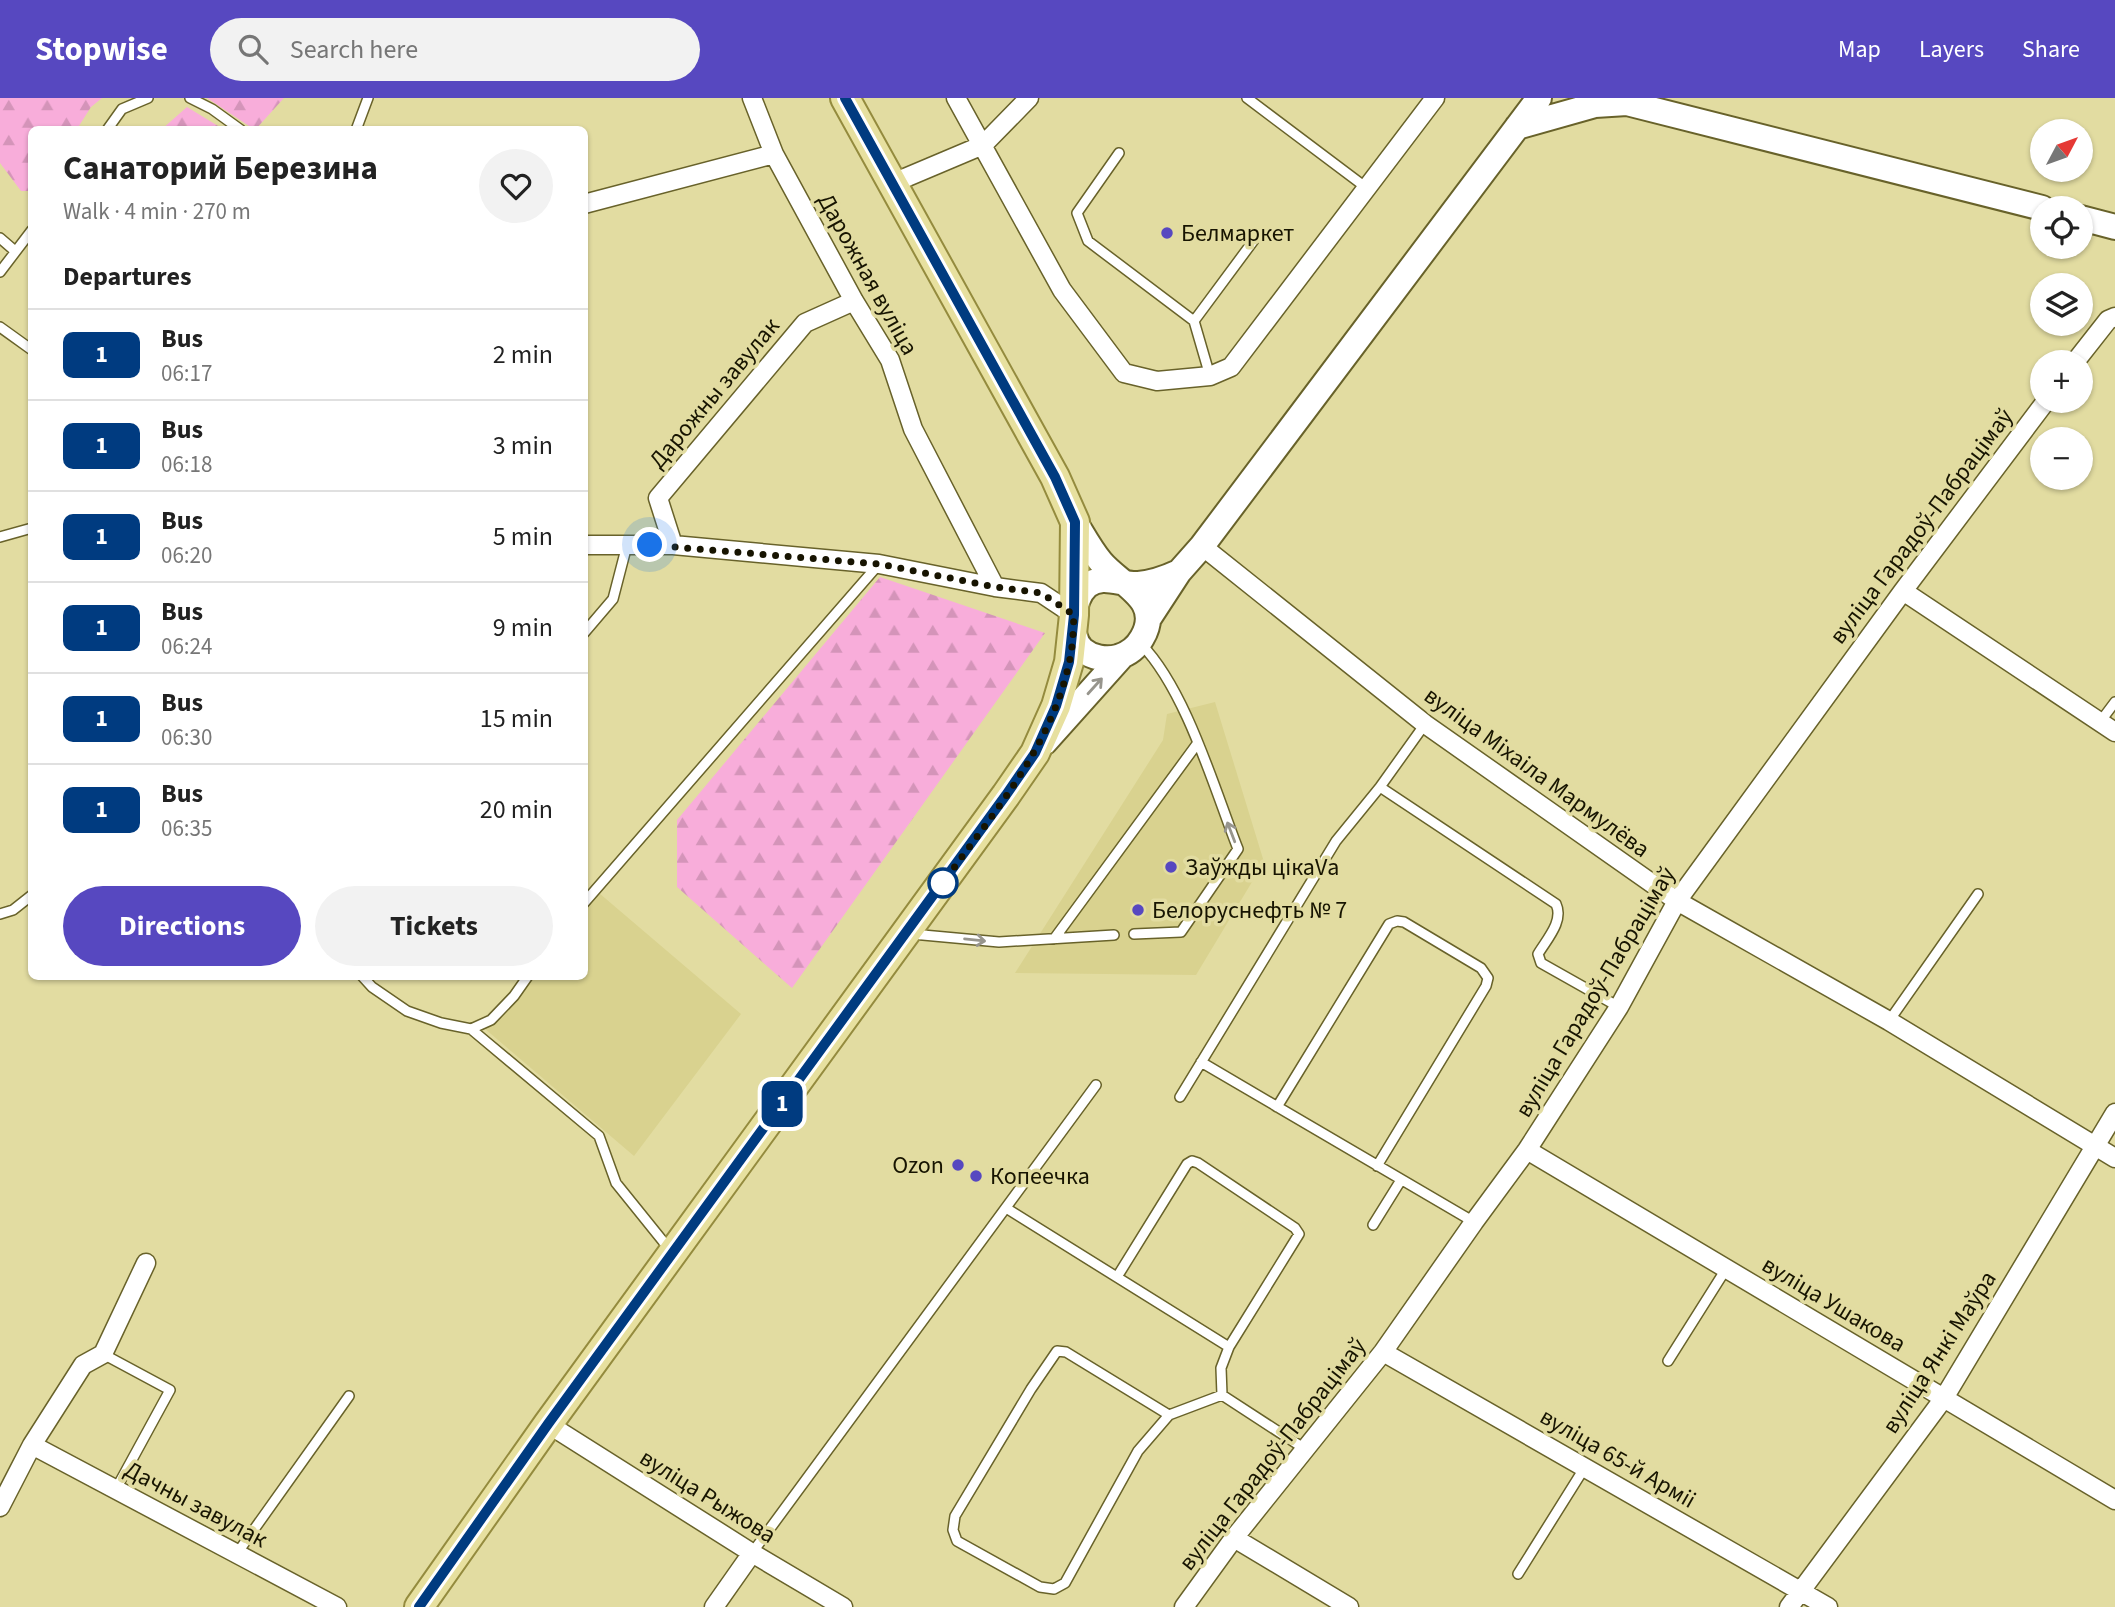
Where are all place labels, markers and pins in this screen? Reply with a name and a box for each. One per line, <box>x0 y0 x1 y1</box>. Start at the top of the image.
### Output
place label: Белмаркет <box>1181 216 1294 251</box>
marker: Белмаркет <box>1159 225 1175 241</box>
place label: Заўжды цікаVа <box>1185 850 1339 885</box>
marker: Заўжды цікаVа <box>1163 859 1179 875</box>
unlabelled marker <box>928 868 958 898</box>
place label: Белоруснефть № 7 <box>1152 893 1347 928</box>
marker: Белоруснефть № 7 <box>1130 902 1146 918</box>
place label: Ozon <box>892 1148 944 1183</box>
marker: Ozon <box>950 1157 966 1173</box>
place label: Копеечка <box>990 1159 1090 1194</box>
marker: Копеечка <box>968 1168 984 1184</box>

